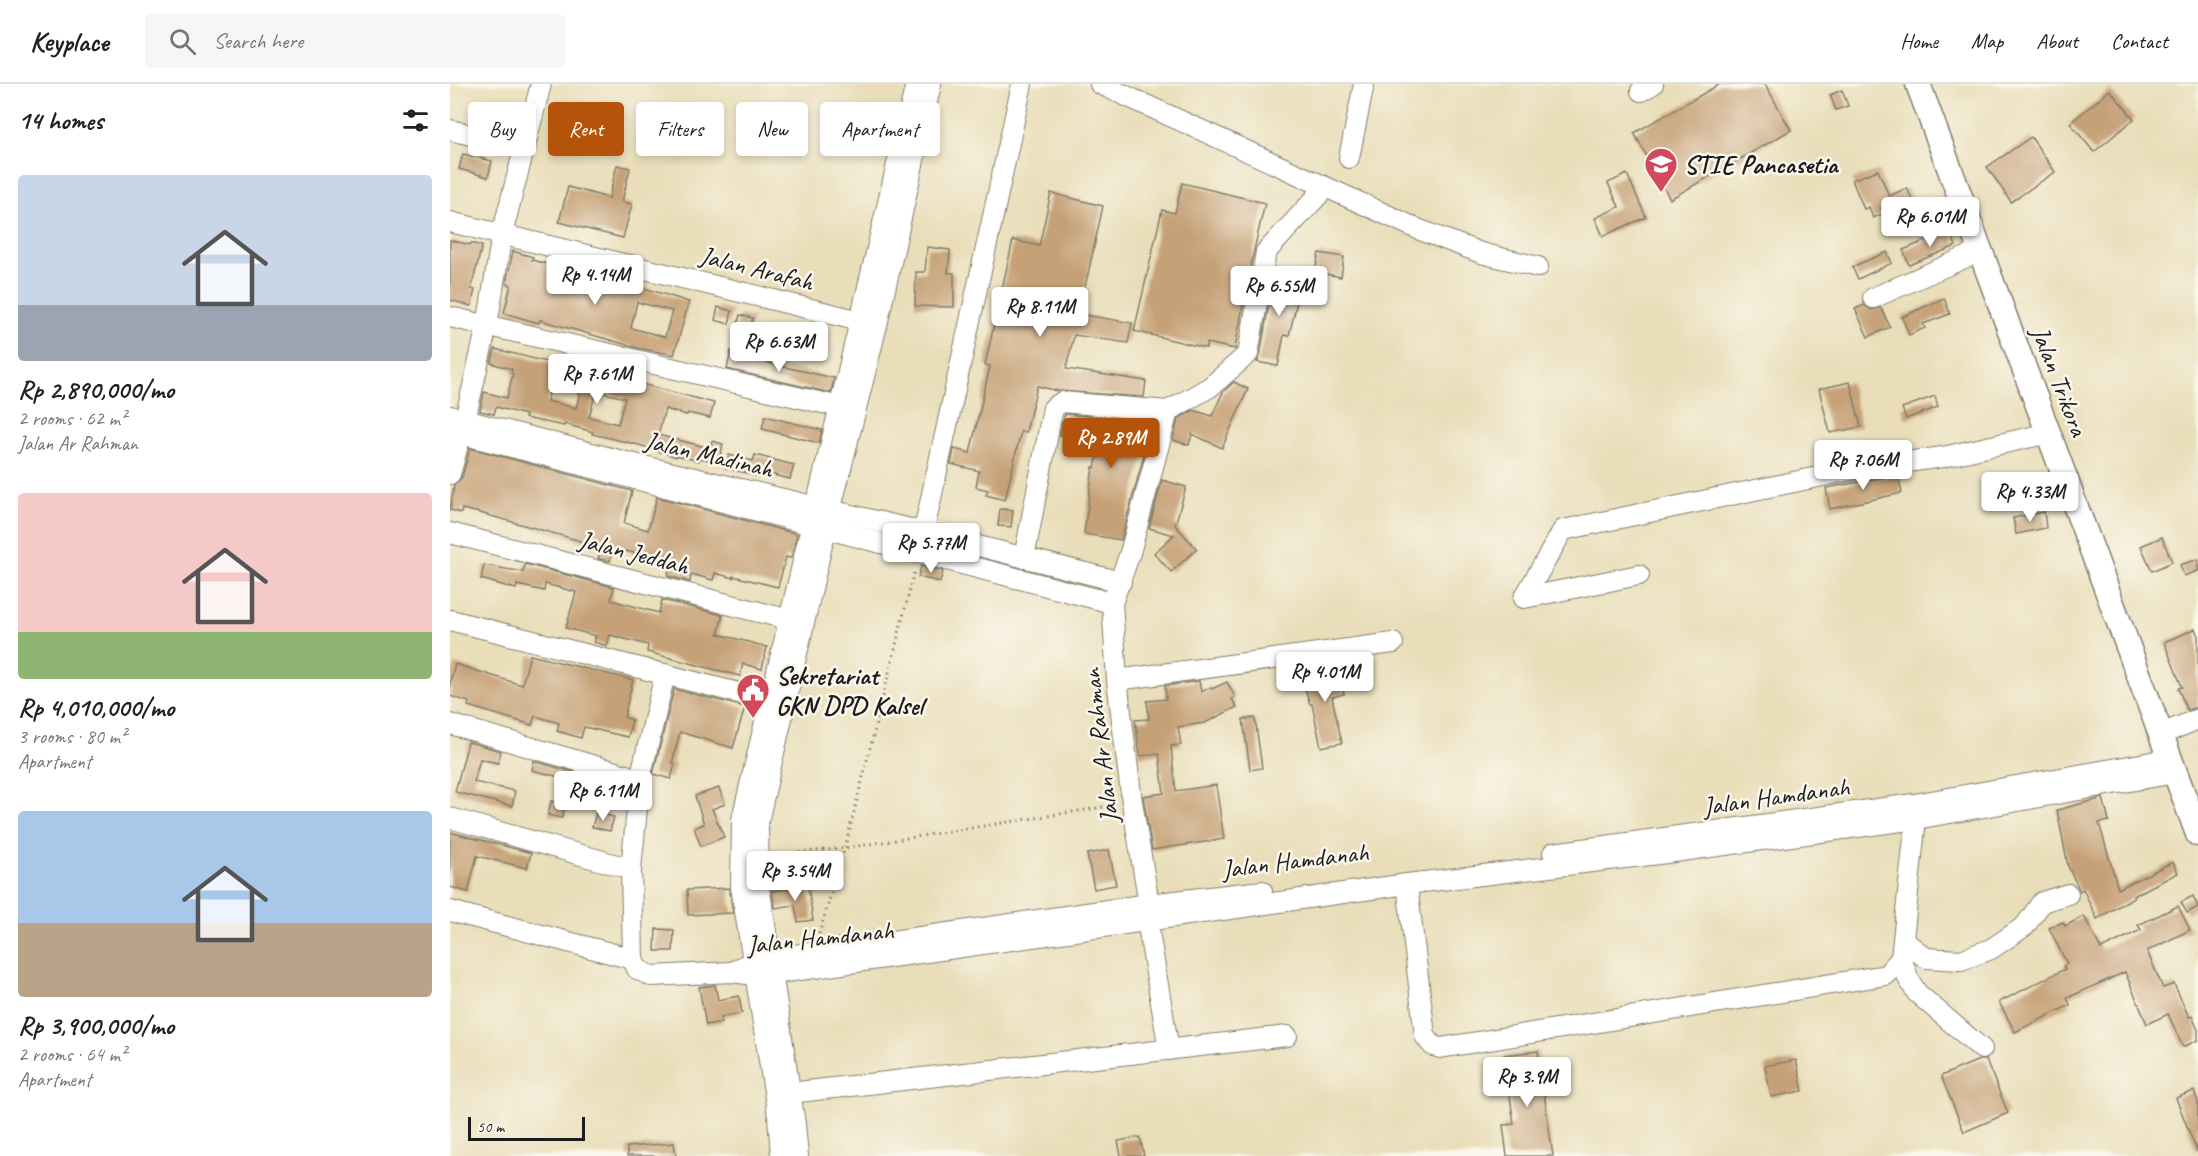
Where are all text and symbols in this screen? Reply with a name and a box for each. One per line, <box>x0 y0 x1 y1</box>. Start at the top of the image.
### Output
search box <box>145 14 565 68</box>
text: Keyplace <box>30 24 109 59</box>
icon: search <box>166 25 199 58</box>
text: Search here <box>214 27 303 55</box>
text: Home <box>1900 28 1938 54</box>
text: Map <box>1971 28 2003 54</box>
text: About <box>2036 28 2078 54</box>
text: Contact <box>2111 28 2168 54</box>
chip: Buy <box>468 102 536 156</box>
chip: Rent <box>548 102 624 156</box>
chip: Filters <box>636 102 724 156</box>
chip: New <box>736 102 808 156</box>
chip: Apartment <box>820 102 940 156</box>
text: 14 homes <box>18 104 103 137</box>
icon: filters <box>399 104 432 137</box>
school or university icon: STIE Pancasetia <box>1643 146 1679 193</box>
place label: STIE Pancasetia <box>1684 148 1840 181</box>
pin: Rp 6.01M <box>1868 197 1992 248</box>
text: Rp 6.01M <box>1895 204 1965 229</box>
icon: home <box>171 214 279 322</box>
street label: Jalan Arafah <box>695 238 818 299</box>
pin: Rp 4.14M <box>533 255 657 306</box>
text: Rp 4.14M <box>560 262 630 287</box>
pin: Rp 6.55M <box>1217 266 1341 317</box>
text: Rp 6.55M <box>1245 273 1314 298</box>
pin: Rp 8.11M <box>978 287 1102 338</box>
text: Rp 8.11M <box>1005 294 1075 319</box>
street label: Jalan Trikora <box>2023 320 2096 442</box>
pin: Rp 6.63M <box>717 322 841 373</box>
text: Rp 6.63M <box>744 329 814 354</box>
pin: Rp 7.61M <box>535 354 659 405</box>
text: Rp 7.61M <box>562 361 632 386</box>
text: Rp 2,890,000/mo <box>18 373 174 406</box>
text: 2 rooms · 62 m² <box>18 406 126 431</box>
pin: Rp 2.89M <box>1049 418 1173 469</box>
street label: Jalan Madinah <box>640 423 777 485</box>
text: Rp 2.89M <box>1077 425 1145 450</box>
text: Jalan Ar Rahman <box>18 431 138 456</box>
pin: Rp 7.06M <box>1801 440 1925 491</box>
text: Rp 7.06M <box>1828 447 1898 472</box>
pin: Rp 4.33M <box>1968 472 2092 523</box>
text: Rp 4.33M <box>1995 479 2065 504</box>
street label: Jalan Jeddah <box>574 522 693 582</box>
pin: Rp 5.77M <box>869 523 993 574</box>
text: Rp 5.77M <box>897 530 965 555</box>
icon: home <box>171 532 279 640</box>
pin: Rp 4.01M <box>1263 652 1387 703</box>
place label: Sekretariat GKN DPD Kalsel <box>776 659 928 722</box>
text: Rp 4.01M <box>1290 659 1360 684</box>
street label: Jalan Ar Rahman <box>1074 665 1127 827</box>
public building icon: Sekretariat GKN DPD Kalsel <box>735 672 771 719</box>
text: Rp 4,010,000/mo <box>18 691 174 724</box>
text: 3 rooms · 80 m² <box>18 724 126 749</box>
text: Apartment <box>18 749 91 774</box>
street label: Jalan Hamdanah <box>1699 770 1852 823</box>
pin: Rp 6.11M <box>541 771 665 822</box>
text: Rp 6.11M <box>568 778 638 803</box>
street label: Jalan Hamdanah <box>1218 835 1371 886</box>
icon: home <box>171 850 279 958</box>
pin: Rp 3.54M <box>733 851 857 902</box>
text: Rp 3.54M <box>761 858 829 883</box>
street label: Jalan Hamdanah <box>743 913 896 962</box>
text: Rp 3,900,000/mo <box>18 1009 174 1042</box>
text: 2 rooms · 64 m² <box>18 1042 126 1067</box>
pin: Rp 3.9M <box>1472 1057 1582 1108</box>
text: Rp 3.9M <box>1497 1064 1557 1089</box>
text: Apartment <box>18 1067 91 1092</box>
scale bar <box>468 1114 585 1142</box>
text: 50 m <box>477 1117 504 1137</box>

